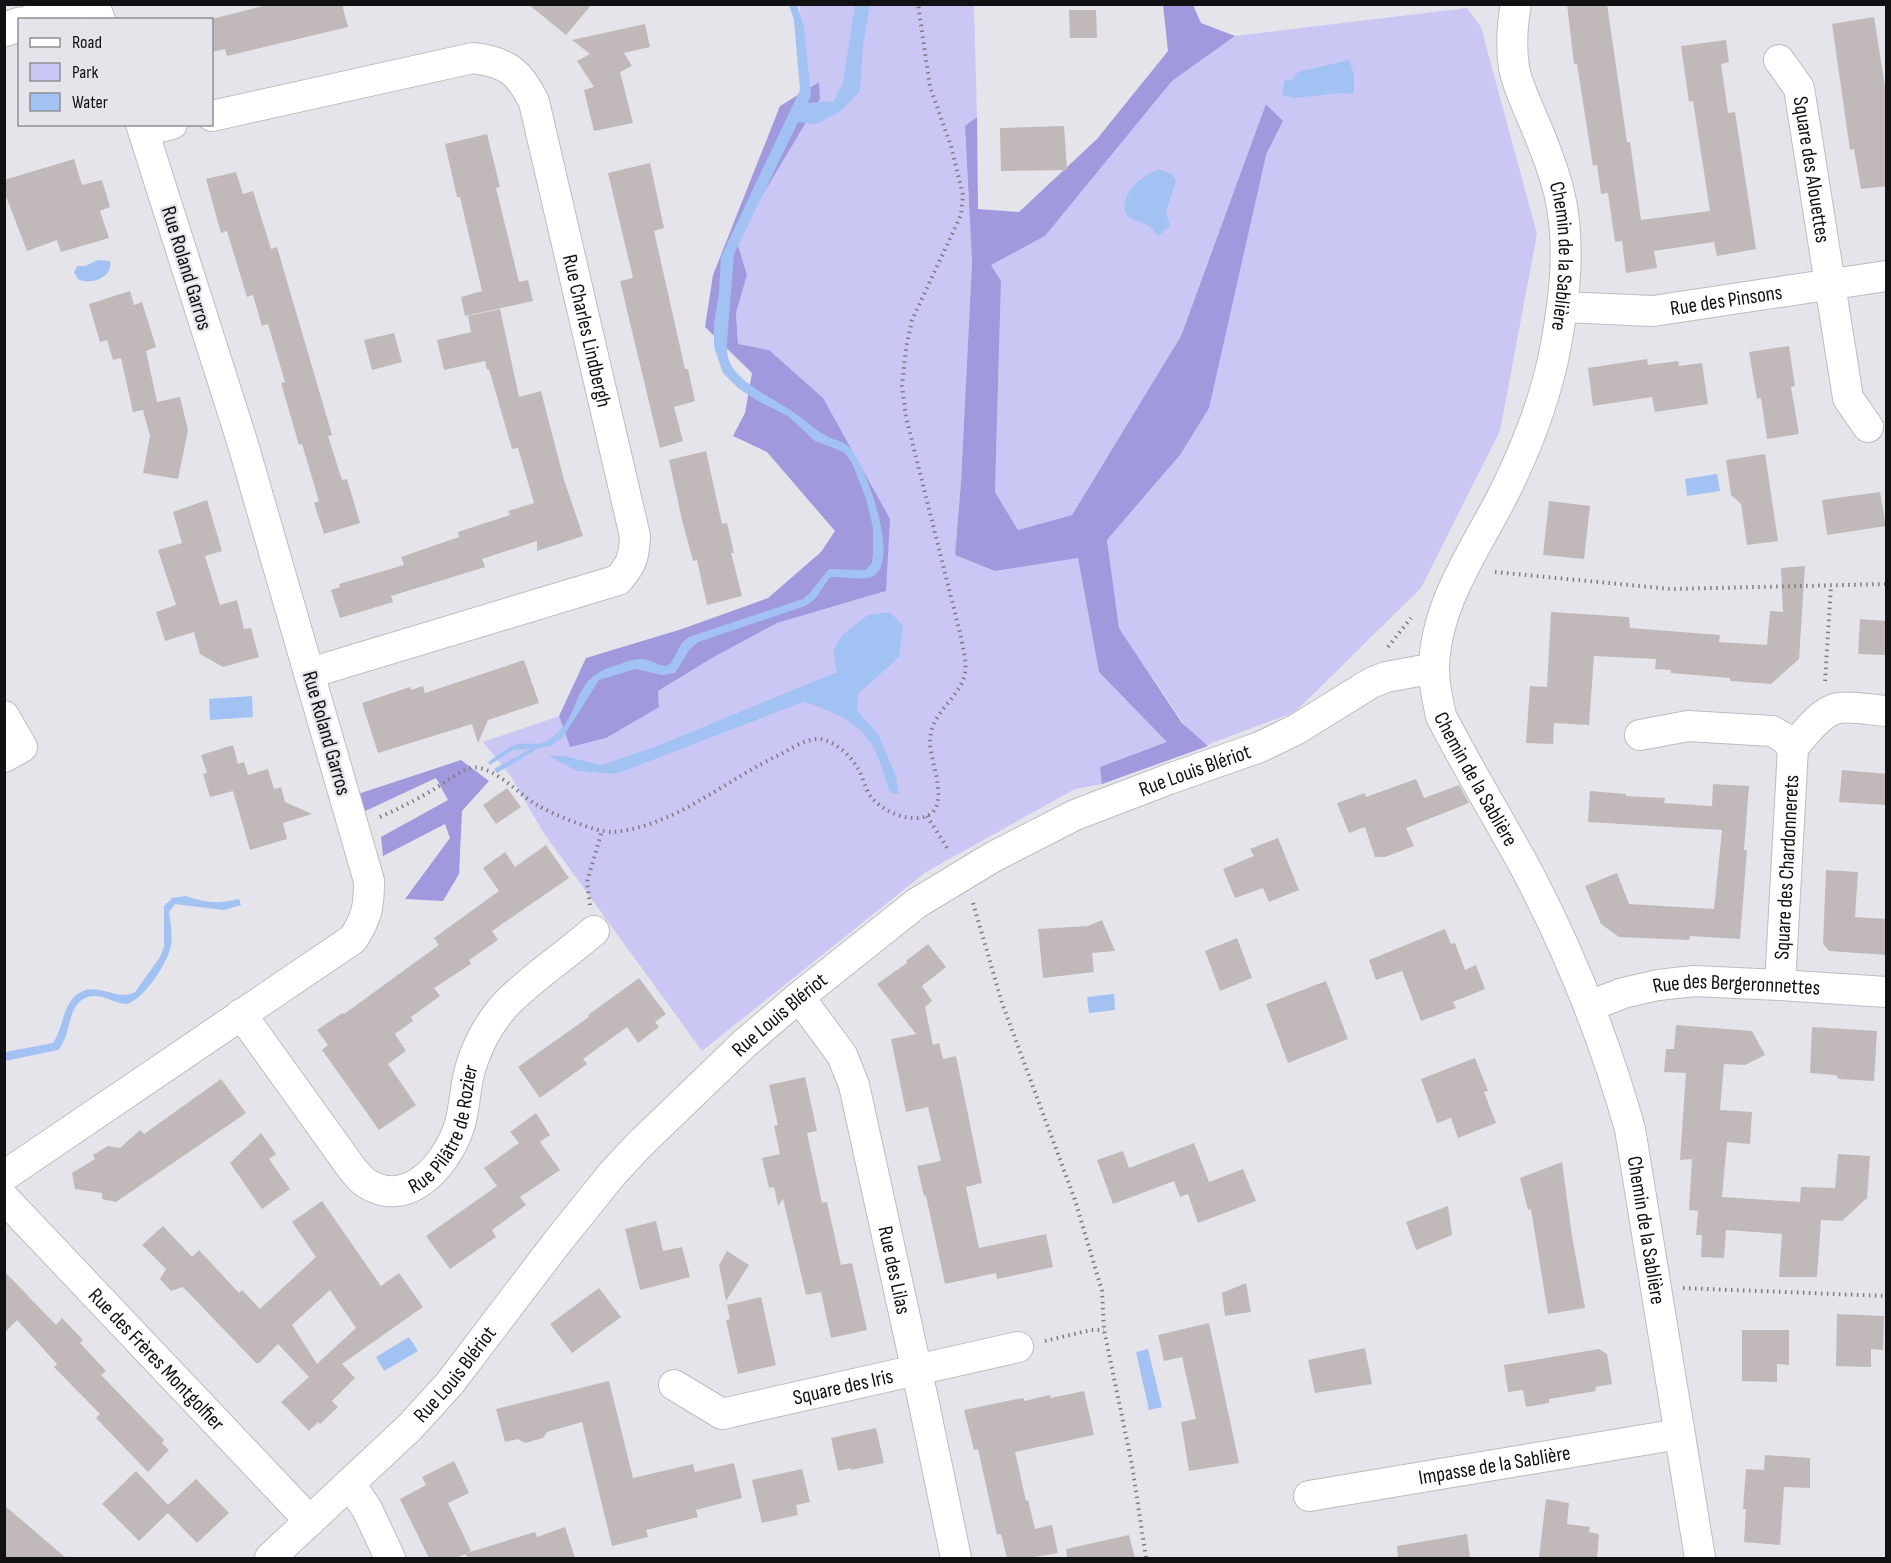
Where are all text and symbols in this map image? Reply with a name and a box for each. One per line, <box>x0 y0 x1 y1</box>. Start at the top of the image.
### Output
legend <box>18 18 213 126</box>
text: Road <box>72 32 102 53</box>
text: Park <box>72 62 98 83</box>
text: Water <box>72 92 108 113</box>
street label: Square des Alouettes <box>1788 95 1835 245</box>
street label: Chemin de la Sablière <box>1544 179 1578 333</box>
street label: Rue Roland Garros <box>156 203 217 333</box>
street label: Rue Charles Lindbergh <box>557 252 617 410</box>
street label: Rue des Pinsons <box>1668 280 1784 321</box>
street label: Rue Roland Garros <box>297 668 356 798</box>
street label: Chemin de la Sablière <box>1428 708 1523 851</box>
street label: Rue Louis Blériot <box>1136 739 1254 802</box>
street label: Square des Chardonnerets <box>1769 774 1805 960</box>
street label: Rue Louis Blériot <box>727 968 832 1062</box>
street label: Rue des Bergeronnettes <box>1650 969 1821 1001</box>
street label: Rue Pilâtre de Rozier <box>404 1062 484 1199</box>
street label: Chemin de la Sablière <box>1622 1154 1670 1306</box>
street label: Rue des Lilas <box>872 1224 916 1317</box>
street label: Rue des Frères Montgolfier <box>83 1283 230 1436</box>
street label: Rue Louis Blériot <box>408 1321 502 1428</box>
street label: Square des Iris <box>790 1364 895 1411</box>
street label: Impasse de la Sablière <box>1417 1440 1572 1490</box>

